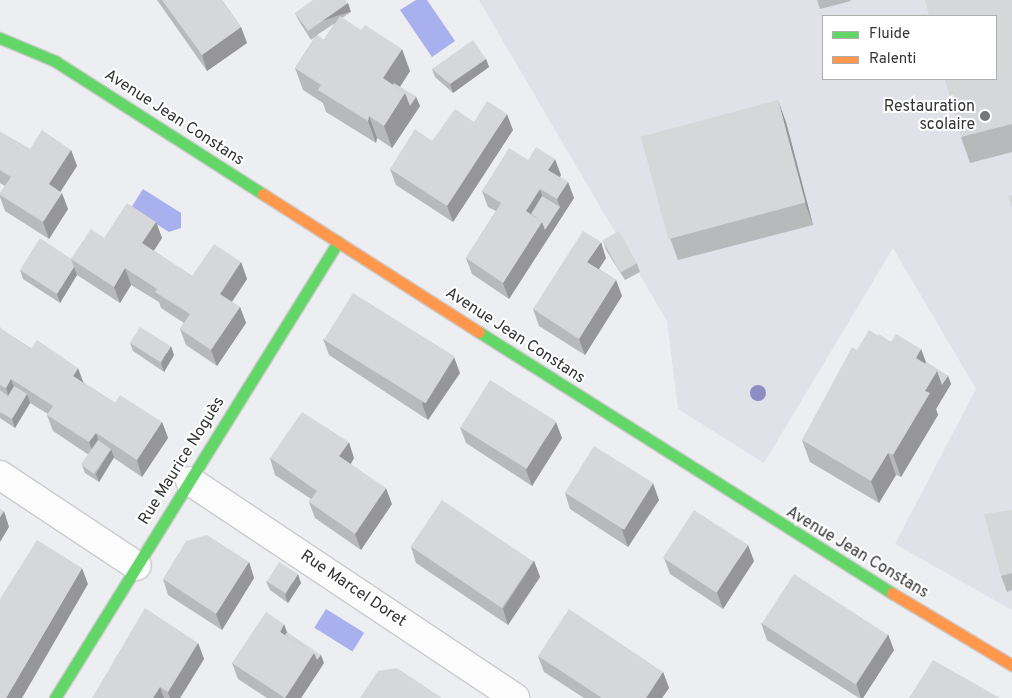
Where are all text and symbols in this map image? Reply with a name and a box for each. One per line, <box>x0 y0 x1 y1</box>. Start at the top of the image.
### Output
legend <box>822 15 997 80</box>
text: Fluide <box>869 25 910 44</box>
text: Ralenti <box>869 50 916 69</box>
street label: Avenue Jean Constans <box>101 66 247 170</box>
place label: Restauration scolaire <box>884 97 975 135</box>
marker: Restauration scolaire <box>979 110 991 122</box>
street label: Avenue Jean Constans <box>442 284 588 388</box>
street label: Rue Maurice Noguès <box>135 394 229 528</box>
street label: Avenue Jean Constans <box>782 503 932 603</box>
street label: Rue Marcel Doret <box>297 547 409 631</box>

